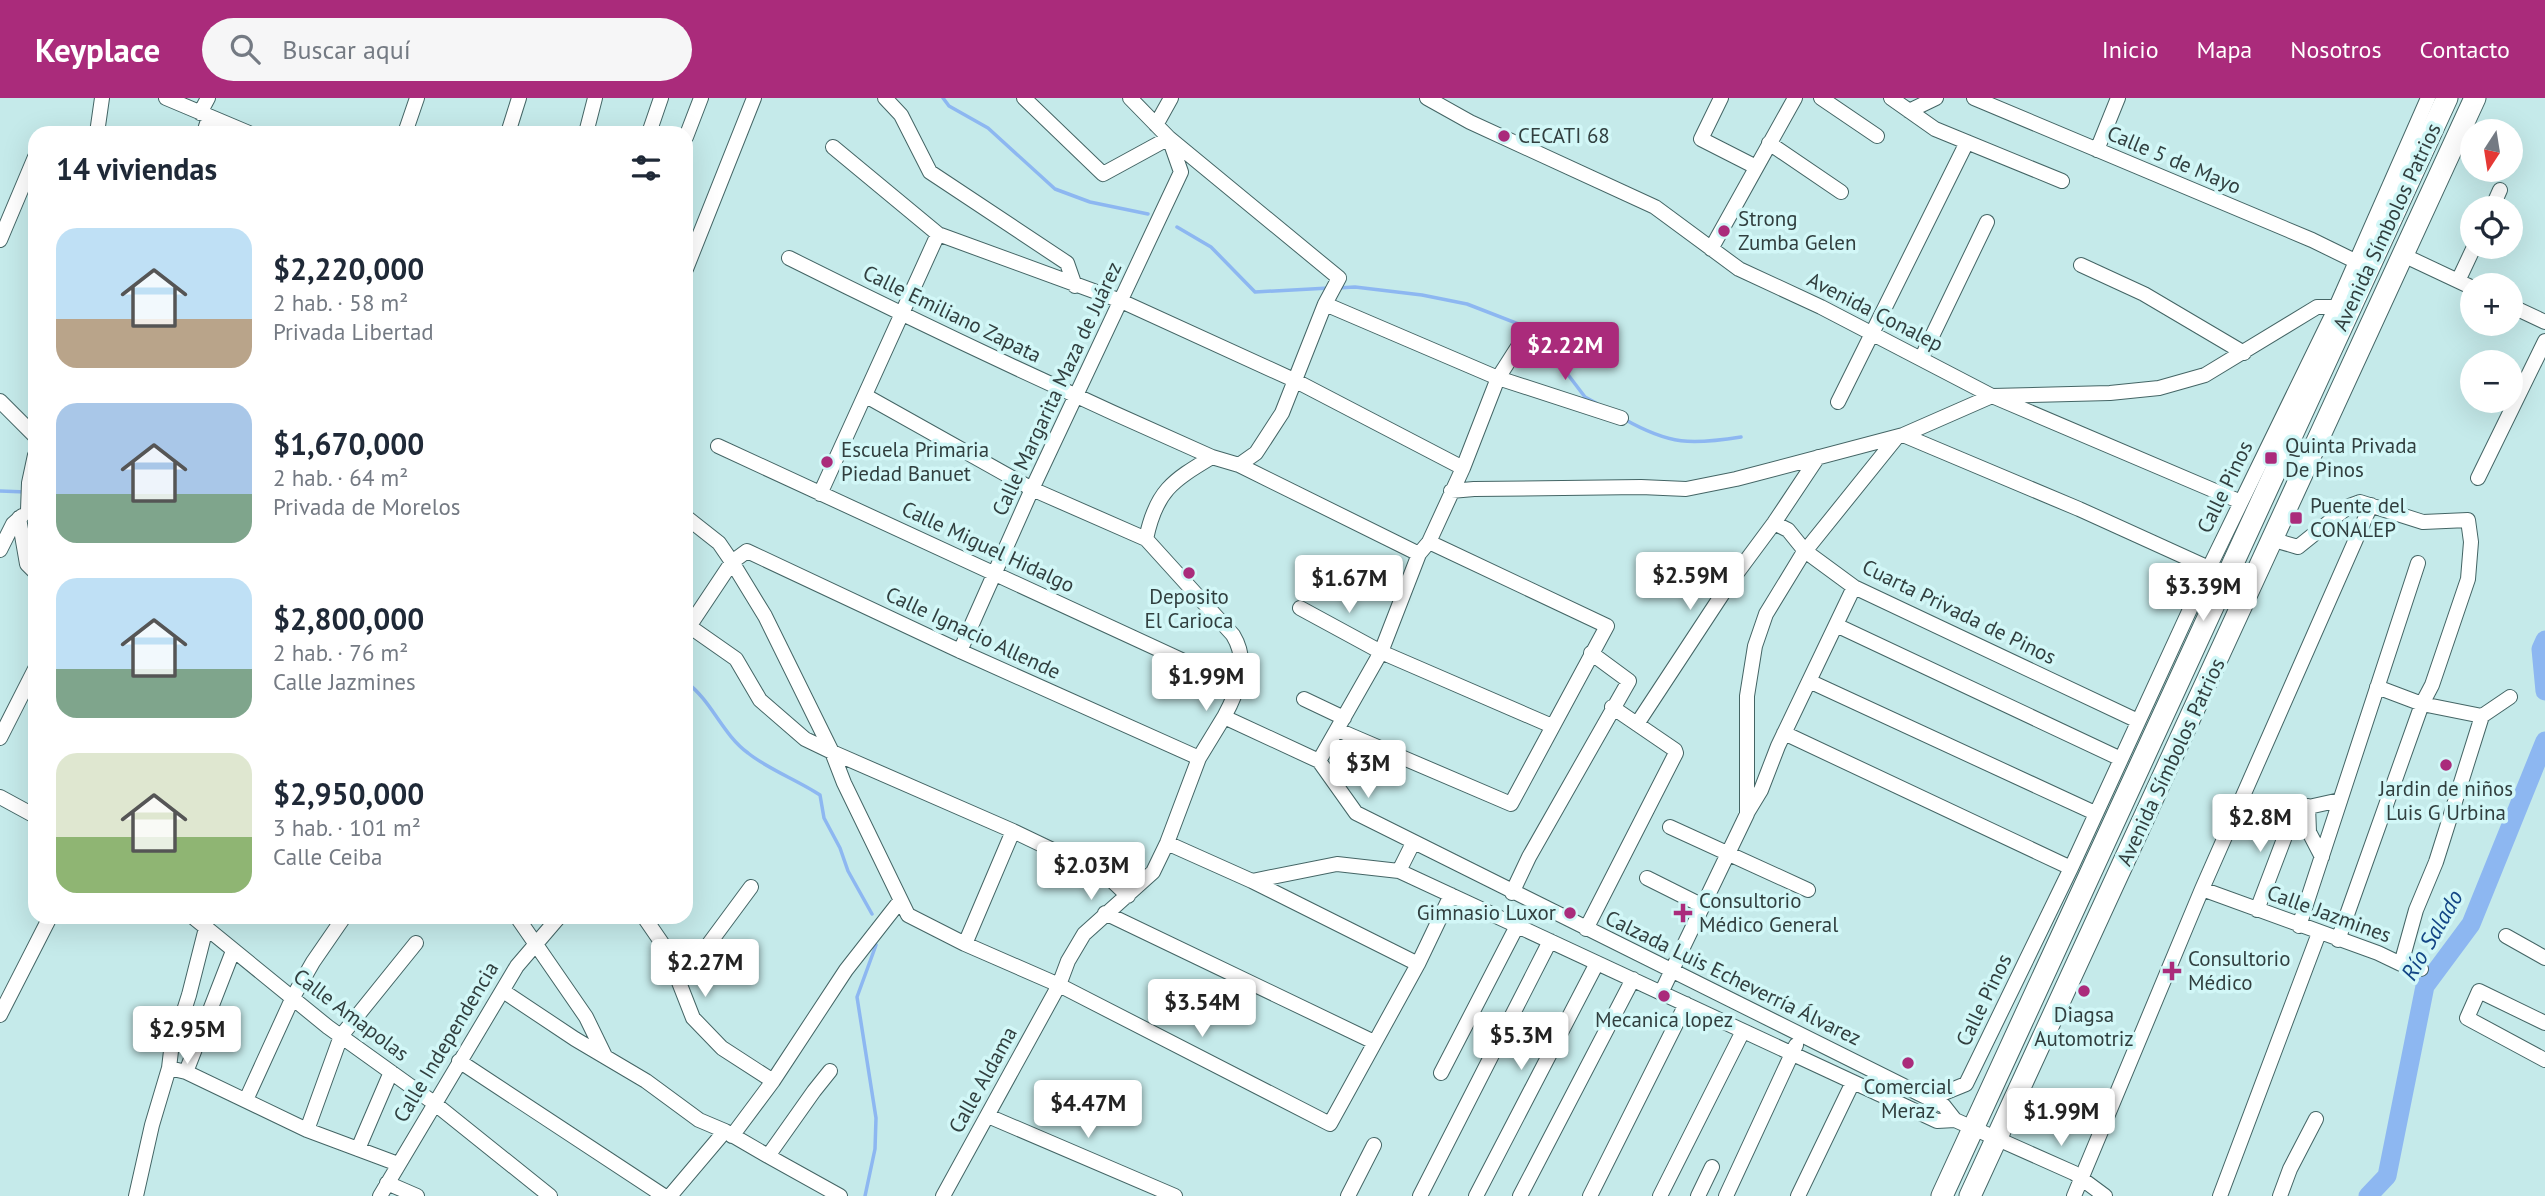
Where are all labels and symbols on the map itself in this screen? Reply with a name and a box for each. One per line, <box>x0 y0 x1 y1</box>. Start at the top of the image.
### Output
street label: Calle 5 de Mayo <box>2103 119 2245 200</box>
street label: Avenida Símbolos Patrios <box>2327 119 2447 335</box>
north arrow <box>2460 119 2524 182</box>
place label: CECATI 68 <box>1518 122 1610 149</box>
marker: CECATI 68 <box>1496 128 1512 144</box>
place label: Strong Zumba Gelen <box>1738 205 1857 256</box>
marker: Strong Zumba Gelen <box>1716 223 1732 239</box>
street label: Calle Margarita Maza de Juárez <box>986 257 1127 520</box>
street label: Calle Emiliano Zapata <box>859 259 1046 368</box>
street label: Avenida Conalep <box>1803 266 1948 357</box>
pin: $2.22M <box>1508 322 1622 382</box>
place label: Quinta Privada De Pinos <box>2285 432 2417 483</box>
place label: Escuela Primaria Piedad Banuet <box>841 436 989 487</box>
street label: Calle Pinos <box>2191 436 2259 537</box>
marker: Quinta Privada De Pinos <box>2263 450 2279 466</box>
marker: Escuela Primaria Piedad Banuet <box>819 454 835 470</box>
place label: Puente del CONALEP <box>2310 492 2406 543</box>
street label: Calle Miguel Hidalgo <box>897 495 1079 598</box>
marker: Puente del CONALEP <box>2288 510 2304 526</box>
pin: $2.59M <box>1633 552 1747 612</box>
street label: Cuarta Privada de Pinos <box>1858 553 2061 670</box>
pin: $1.67M <box>1292 556 1406 615</box>
pin: $3.39M <box>2146 564 2260 623</box>
marker: Deposito El Carioca <box>1181 565 1197 581</box>
street label: Calle Ignacio Allende <box>881 580 1065 685</box>
place label: Deposito El Carioca <box>1145 583 1233 634</box>
pin: $1.99M <box>1149 654 1263 713</box>
street label: Avenida Símbolos Patrios <box>2111 654 2231 870</box>
pin: $3M <box>1334 740 1402 800</box>
marker: Jardin de niños Luis G Urbina <box>2438 757 2454 773</box>
place label: Jardin de niños Luis G Urbina <box>2378 775 2513 826</box>
pin: $2.8M <box>2211 794 2309 854</box>
pin: $2.03M <box>1034 842 1148 902</box>
street label: Calle Jazmines <box>2263 879 2395 948</box>
water label: Río Salado <box>2394 884 2469 985</box>
place label: Consultorio Médico General <box>1699 887 1838 938</box>
place label: Gimnasio Luxor <box>1417 899 1556 926</box>
marker: Consultorio Médico General <box>1673 903 1693 923</box>
street label: Calzada Luis Echeverría Álvarez <box>1601 904 1866 1051</box>
marker: Gimnasio Luxor <box>1562 905 1578 921</box>
pin: $2.27M <box>648 940 762 999</box>
place label: Consultorio Médico <box>2188 945 2290 996</box>
street label: Calle Pinos <box>1950 949 2018 1050</box>
street label: Calle Independencia <box>387 957 504 1127</box>
marker: Consultorio Médico <box>2162 961 2182 981</box>
street label: Calle Amapolas <box>288 962 414 1067</box>
pin: $3.54M <box>1145 979 1259 1039</box>
marker: Diagsa Automotriz <box>2076 983 2092 999</box>
marker: Mecanica lopez <box>1656 988 1672 1004</box>
place label: Diagsa Automotriz <box>2034 1001 2134 1052</box>
pin: $2.95M <box>130 1006 244 1066</box>
place label: Mecanica lopez <box>1595 1006 1733 1033</box>
pin: $5.3M <box>1472 1012 1570 1072</box>
street label: Calle Aldama <box>942 1022 1023 1138</box>
marker: Comercial Meraz <box>1900 1055 1916 1071</box>
place label: Comercial Meraz <box>1863 1073 1953 1124</box>
pin: $4.47M <box>1031 1080 1145 1140</box>
pin: $1.99M <box>2004 1088 2118 1148</box>

